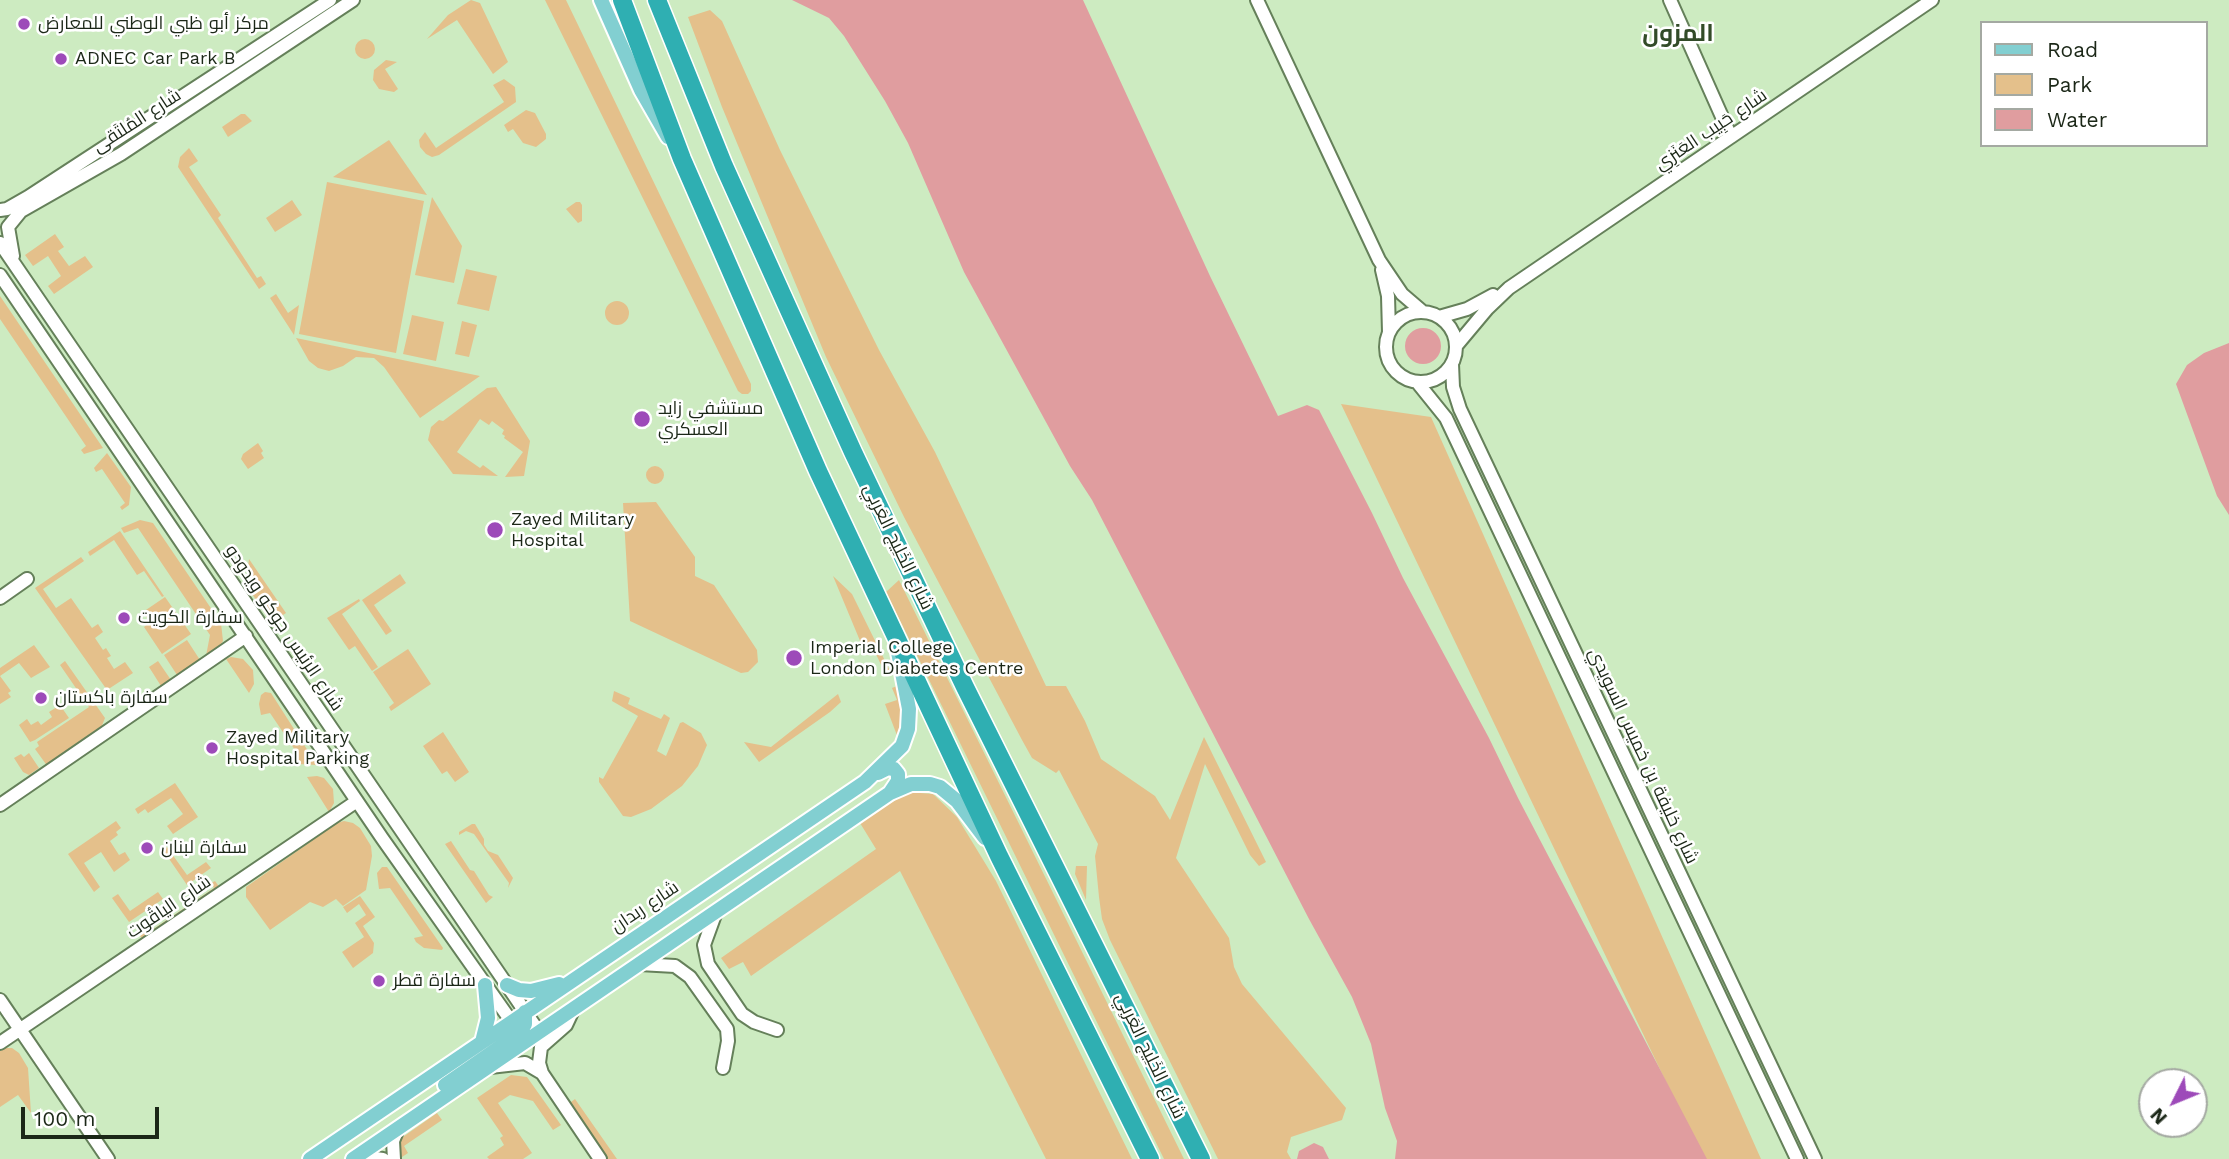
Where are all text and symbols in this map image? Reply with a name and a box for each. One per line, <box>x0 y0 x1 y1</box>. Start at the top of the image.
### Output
place label: مركز أبو ظبي الوطني للمعارض <box>38 13 269 35</box>
marker: مركز أبو ظبي الوطني للمعارض <box>16 16 32 32</box>
district label: المزون <box>1642 20 1714 48</box>
legend <box>1980 21 2208 147</box>
text: Road <box>2047 37 2098 62</box>
place label: ADNEC Car Park B <box>75 48 235 70</box>
marker: ADNEC Car Park B <box>53 51 69 67</box>
text: Park <box>2047 72 2092 97</box>
street label: شارع المُلتَقى <box>89 84 185 158</box>
street label: شارع حَبِيب العَنَزِي <box>1651 85 1771 175</box>
text: Water <box>2047 107 2107 132</box>
place label: مستشفي زايد العسكري <box>658 398 763 440</box>
marker: مستشفي زايد العسكري <box>632 409 652 429</box>
street label: شارع الخَلِيج العَربِي <box>858 481 938 613</box>
place label: Zayed Military Hospital <box>511 509 634 552</box>
marker: Zayed Military Hospital <box>485 520 505 540</box>
street label: شارع الرئيس جوكو ويدودو <box>220 541 348 715</box>
place label: سفارة الكويت <box>138 607 243 629</box>
marker: سفارة الكويت <box>116 610 132 626</box>
place label: Imperial College London Diabetes Centre <box>810 637 1023 680</box>
street label: شارع خليفة بن خميس السويدي <box>1583 645 1703 867</box>
marker: Imperial College London Diabetes Centre <box>784 648 804 668</box>
place label: سفارة باكستان <box>55 687 168 709</box>
marker: سفارة باكستان <box>33 690 49 706</box>
place label: Zayed Military Hospital Parking <box>226 727 369 770</box>
marker: Zayed Military Hospital Parking <box>204 740 220 756</box>
place label: سفارة لبنان <box>161 837 247 859</box>
marker: سفارة لبنان <box>139 840 155 856</box>
street label: شارع الياقُوت <box>123 871 215 943</box>
street label: شارع ربدان <box>607 877 683 937</box>
place label: سفارة قطر <box>393 970 476 992</box>
marker: سفارة قطر <box>371 973 387 989</box>
street label: شارع الخَلِيج العَربِي <box>1110 990 1190 1122</box>
north arrow <box>2138 1068 2208 1138</box>
scale bar <box>24 1092 163 1136</box>
text: N <box>2146 1103 2172 1129</box>
text: 100 m <box>34 1106 96 1131</box>

